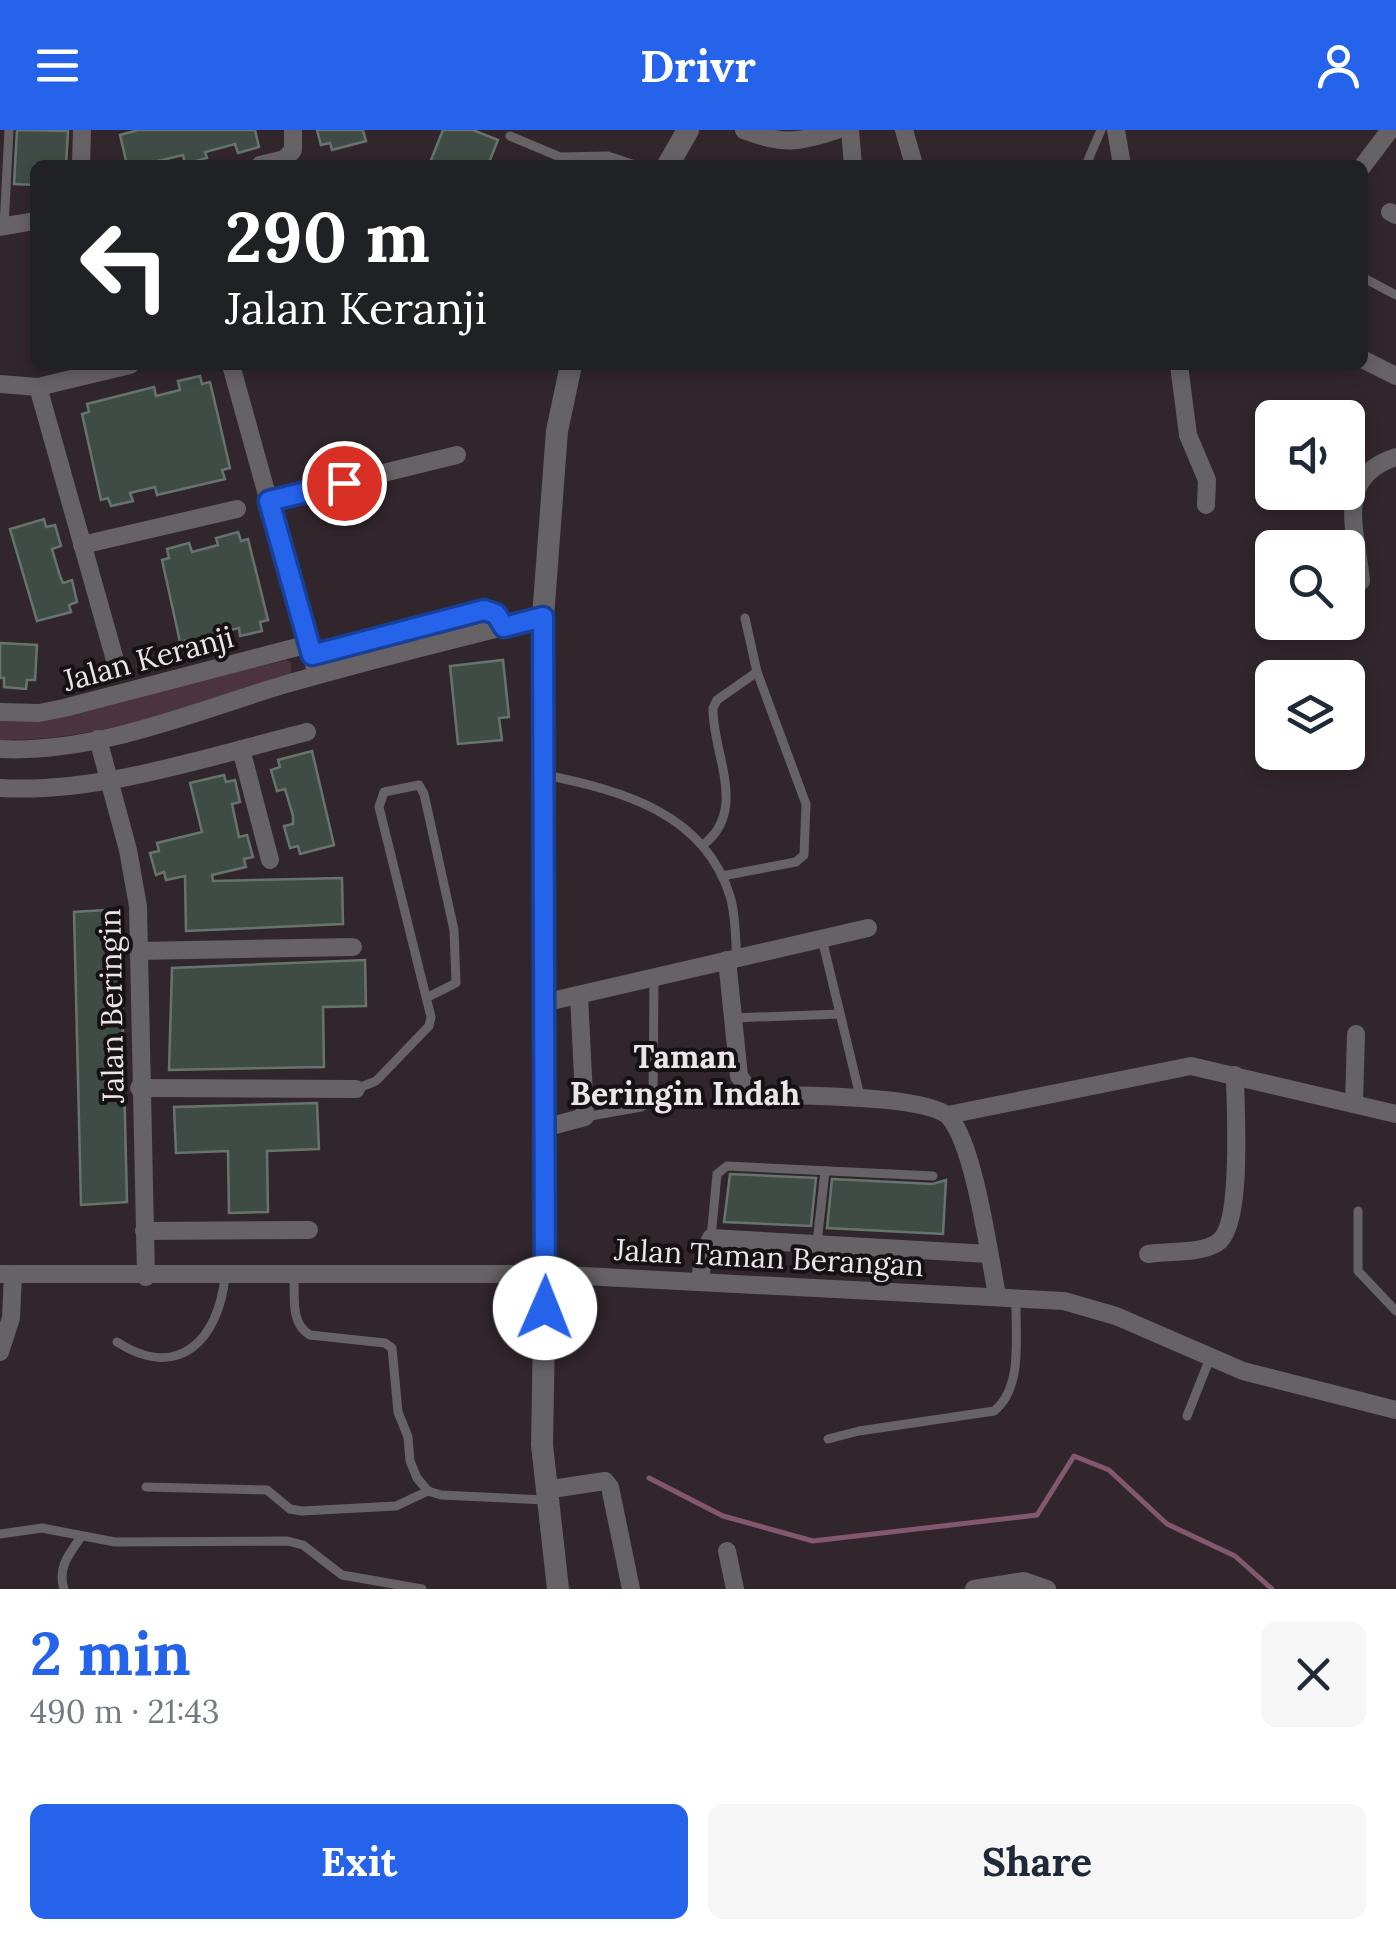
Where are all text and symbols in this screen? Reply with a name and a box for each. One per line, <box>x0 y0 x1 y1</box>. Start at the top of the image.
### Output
text: Drivr <box>640 37 756 94</box>
icon: menu <box>30 38 85 93</box>
icon: person <box>1311 38 1366 93</box>
text: 290 m <box>225 192 430 281</box>
icon: left <box>60 200 190 330</box>
text: Jalan Keranji <box>225 279 487 336</box>
map controls <box>1255 400 1365 770</box>
button: sound <box>1255 400 1365 510</box>
pin <box>302 441 387 526</box>
icon: arrive <box>317 456 372 511</box>
button: search <box>1255 530 1365 640</box>
street label: Jalan Keranji <box>58 617 238 700</box>
button: layers <box>1255 660 1365 770</box>
street label: Jalan Beringin <box>90 908 133 1105</box>
district label: Taman Beringin Indah <box>570 1036 800 1114</box>
street label: Jalan Taman Berangan <box>612 1230 925 1285</box>
position arrow <box>493 1256 597 1360</box>
text: 2 min <box>30 1615 191 1691</box>
button: close <box>1261 1622 1366 1727</box>
text: 490 m · 21:43 <box>30 1691 220 1732</box>
button: Exit <box>30 1804 688 1919</box>
button: Share <box>708 1804 1366 1919</box>

